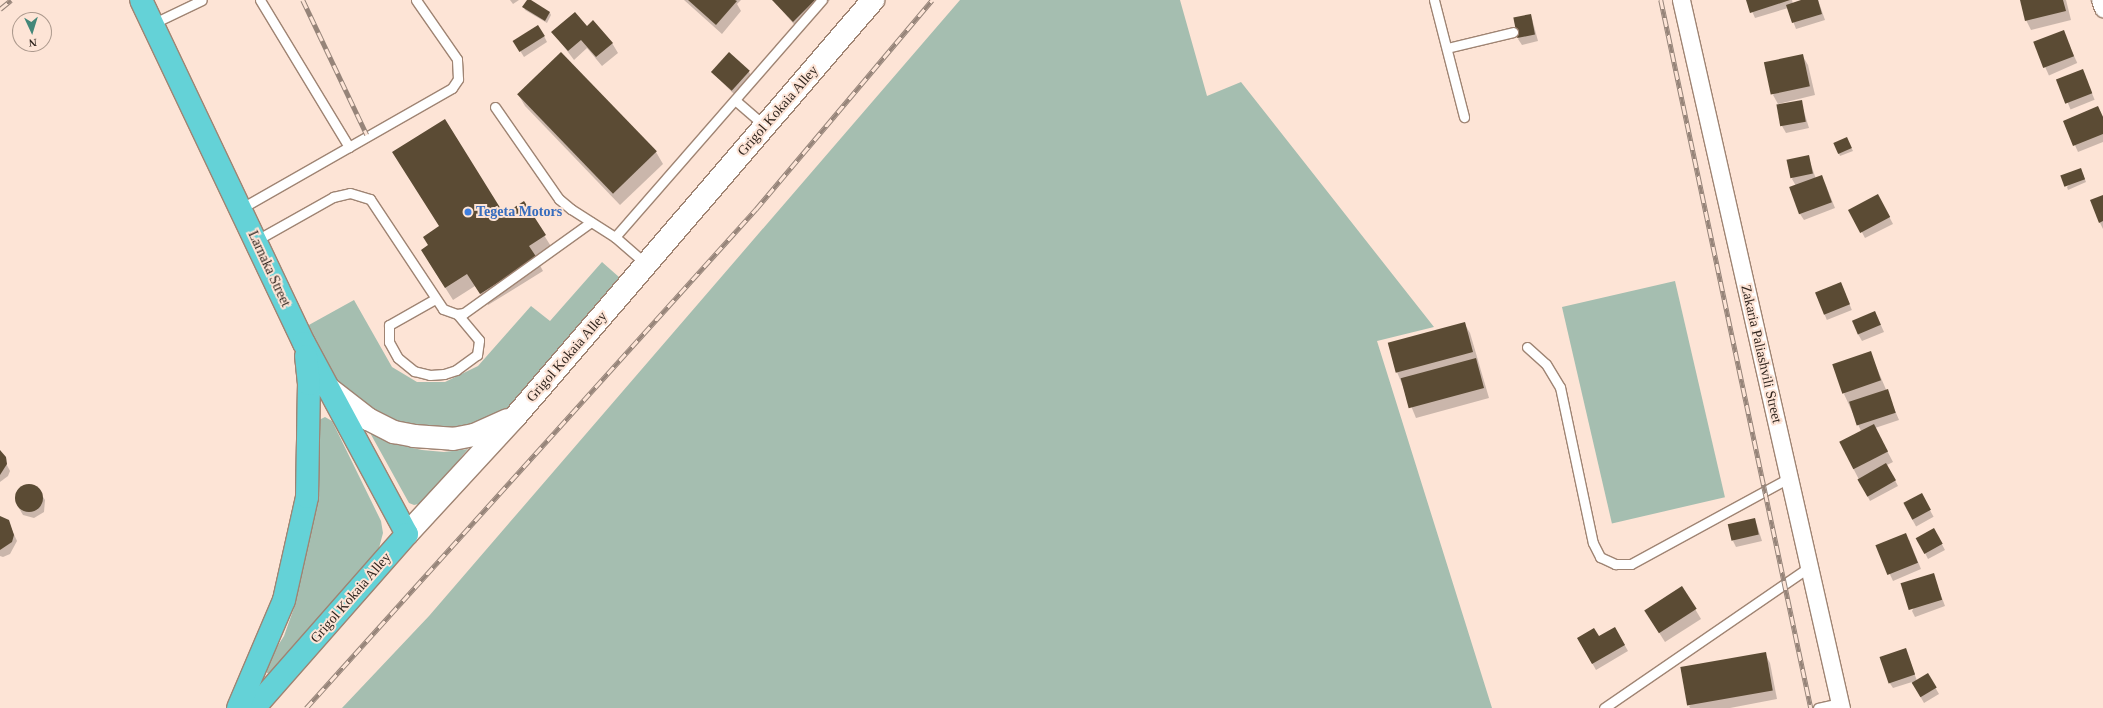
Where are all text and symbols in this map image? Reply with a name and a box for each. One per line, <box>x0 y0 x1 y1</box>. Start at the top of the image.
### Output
north arrow <box>12 12 52 52</box>
text: N <box>28 37 37 49</box>
street label: Grigol Kokaia Alley <box>734 62 822 160</box>
place label: Tegeta Motors <box>476 204 562 220</box>
marker: Tegeta Motors <box>463 207 473 217</box>
street label: Larnaka Street <box>244 228 294 310</box>
street label: Zakaria Paliashvili Street <box>1737 283 1785 425</box>
street label: Grigol Kokaia Alley <box>523 308 611 406</box>
street label: Grigol Kokaia Alley <box>307 549 395 647</box>

